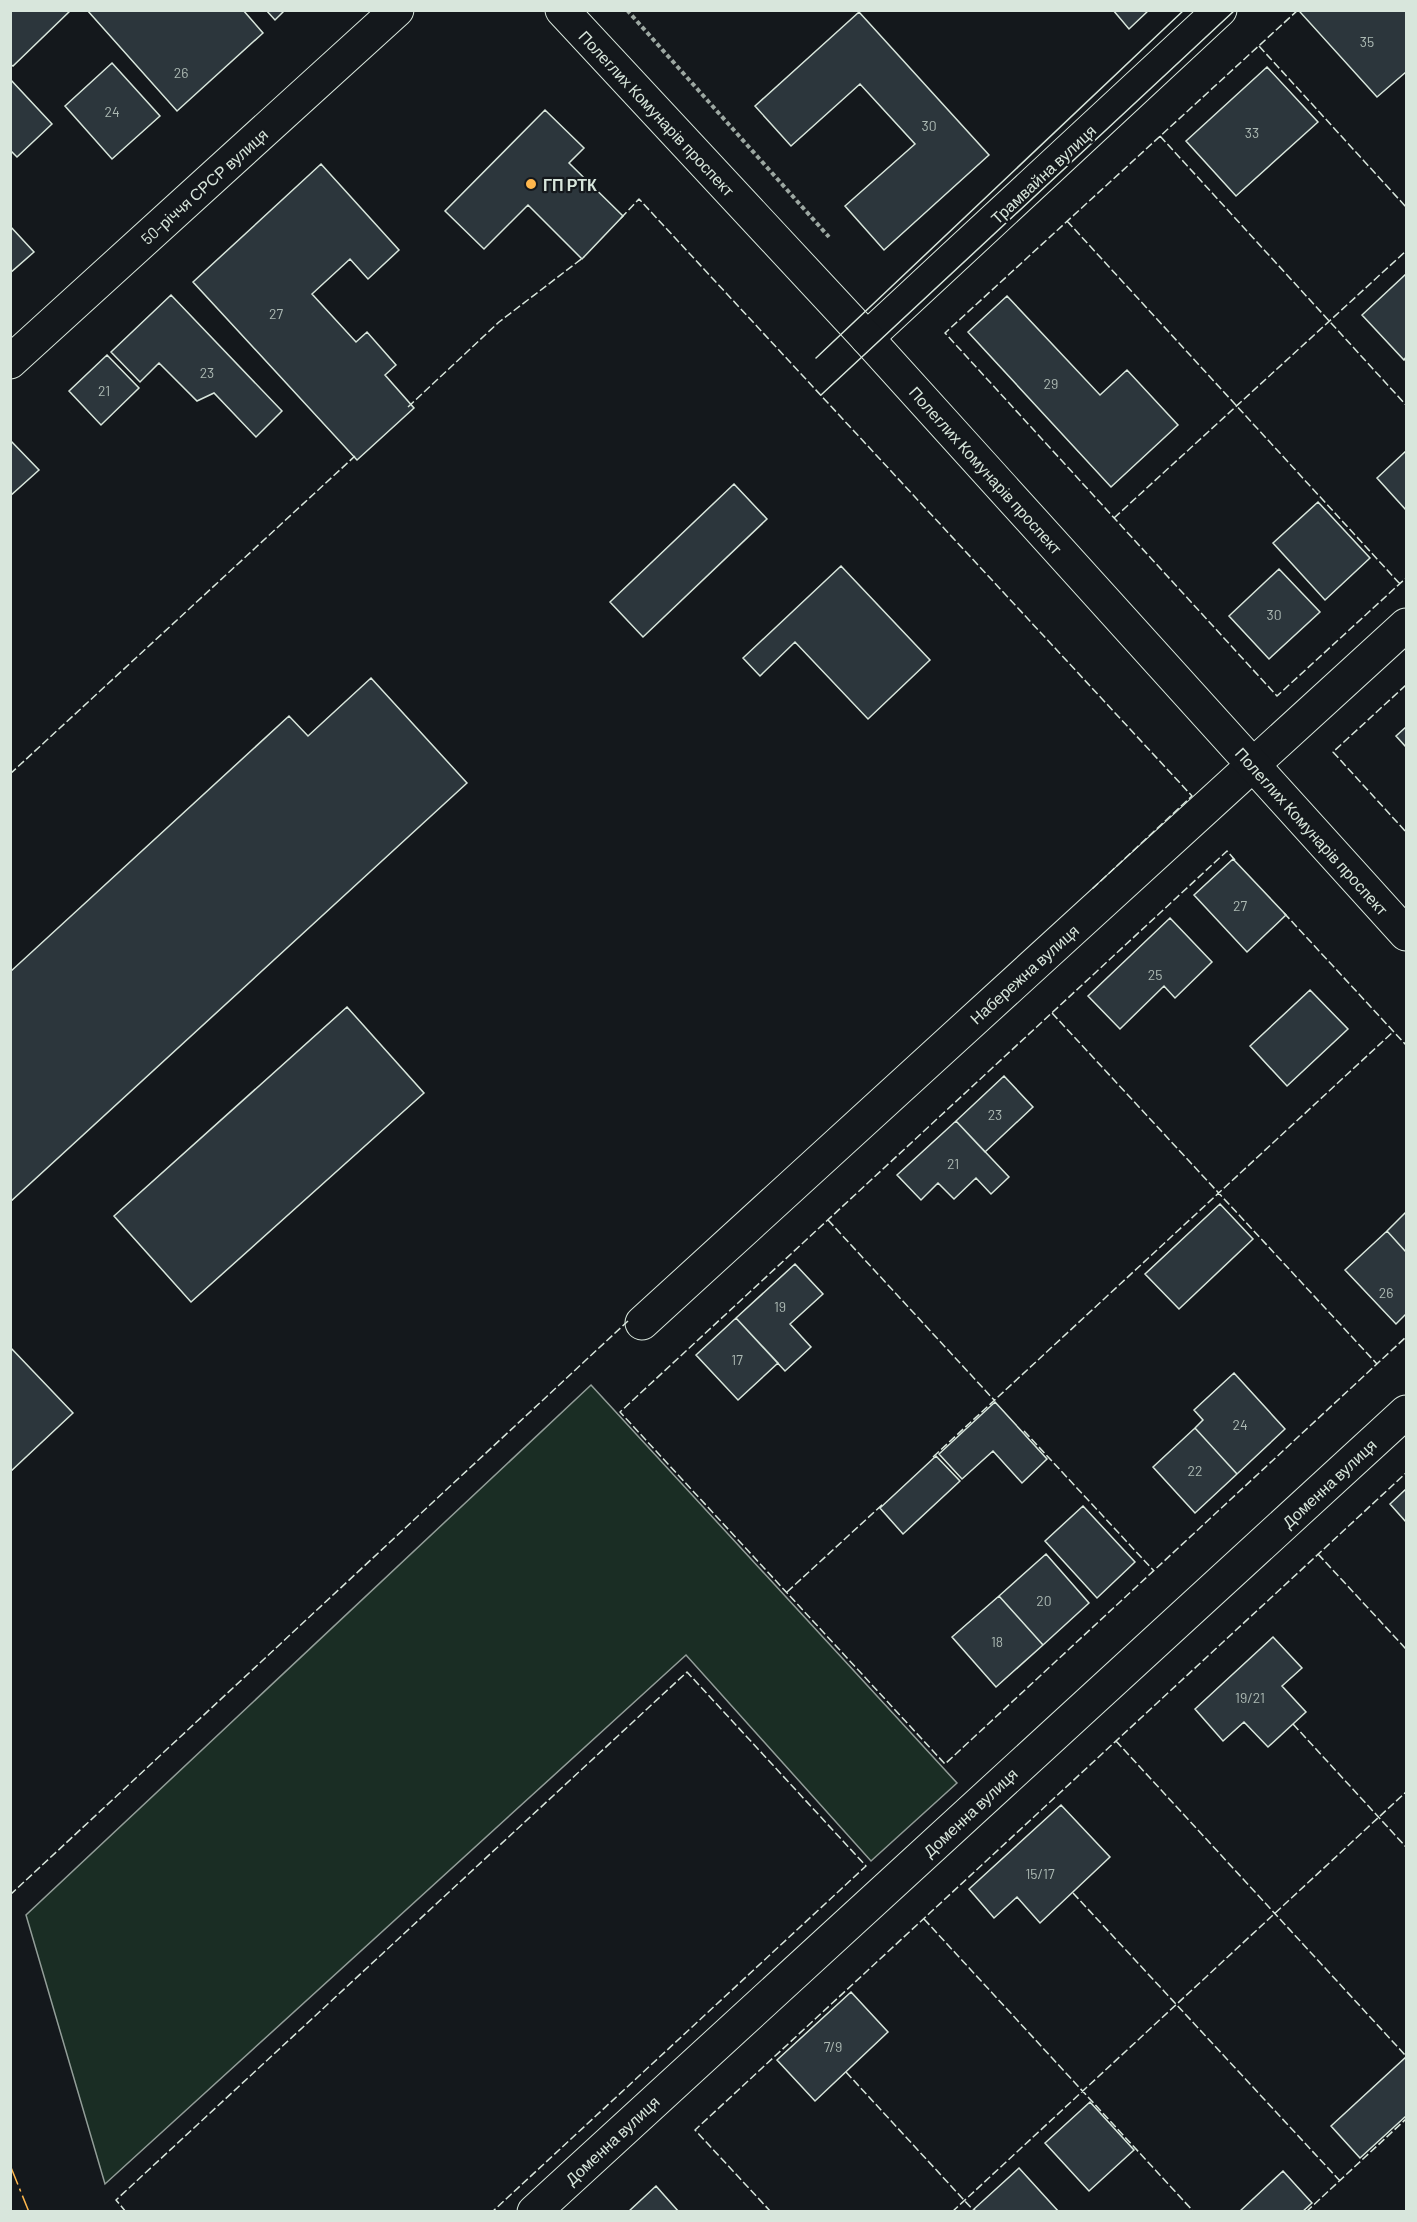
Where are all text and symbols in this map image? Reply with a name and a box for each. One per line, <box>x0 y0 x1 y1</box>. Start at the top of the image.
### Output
street label: Полеглих Комунарів проспект <box>575 26 739 200</box>
house number: 35 <box>1360 33 1374 50</box>
house number: 26 <box>174 64 188 81</box>
house number: 24 <box>104 103 120 120</box>
house number: 30 <box>921 117 937 134</box>
street label: Трамвайна вулиця <box>987 120 1099 228</box>
street label: 50-річчя СРСР вулиця <box>137 124 271 248</box>
house number: 33 <box>1245 124 1259 141</box>
place label: ГП РТК <box>543 175 597 194</box>
marker: ГП РТК <box>524 177 538 191</box>
house number: 27 <box>269 305 283 322</box>
house number: 23 <box>200 364 214 381</box>
house number: 29 <box>1044 375 1058 392</box>
house number: 21 <box>98 382 110 399</box>
street label: Полеглих Комунарів проспект <box>906 382 1067 558</box>
house number: 30 <box>1266 606 1282 623</box>
street label: Полеглих Комунарів проспект <box>1232 743 1393 919</box>
house number: 27 <box>1233 897 1247 914</box>
street label: Набережна вулиця <box>966 920 1082 1028</box>
house number: 25 <box>1148 966 1162 983</box>
house number: 23 <box>988 1106 1002 1123</box>
house number: 21 <box>947 1155 959 1172</box>
house number: 26 <box>1379 1284 1393 1301</box>
house number: 19 <box>774 1298 786 1315</box>
house number: 17 <box>731 1351 743 1368</box>
house number: 24 <box>1232 1416 1248 1433</box>
street label: Доменна вулиця <box>1278 1435 1380 1531</box>
house number: 22 <box>1187 1462 1203 1479</box>
house number: 20 <box>1036 1592 1052 1609</box>
house number: 18 <box>991 1633 1003 1650</box>
house number: 19/21 <box>1235 1689 1265 1706</box>
street label: Доменна вулиця <box>919 1764 1021 1860</box>
house number: 15/17 <box>1025 1865 1055 1882</box>
house number: 7/9 <box>824 2038 842 2055</box>
street label: Доменна вулиця <box>561 2092 663 2188</box>

